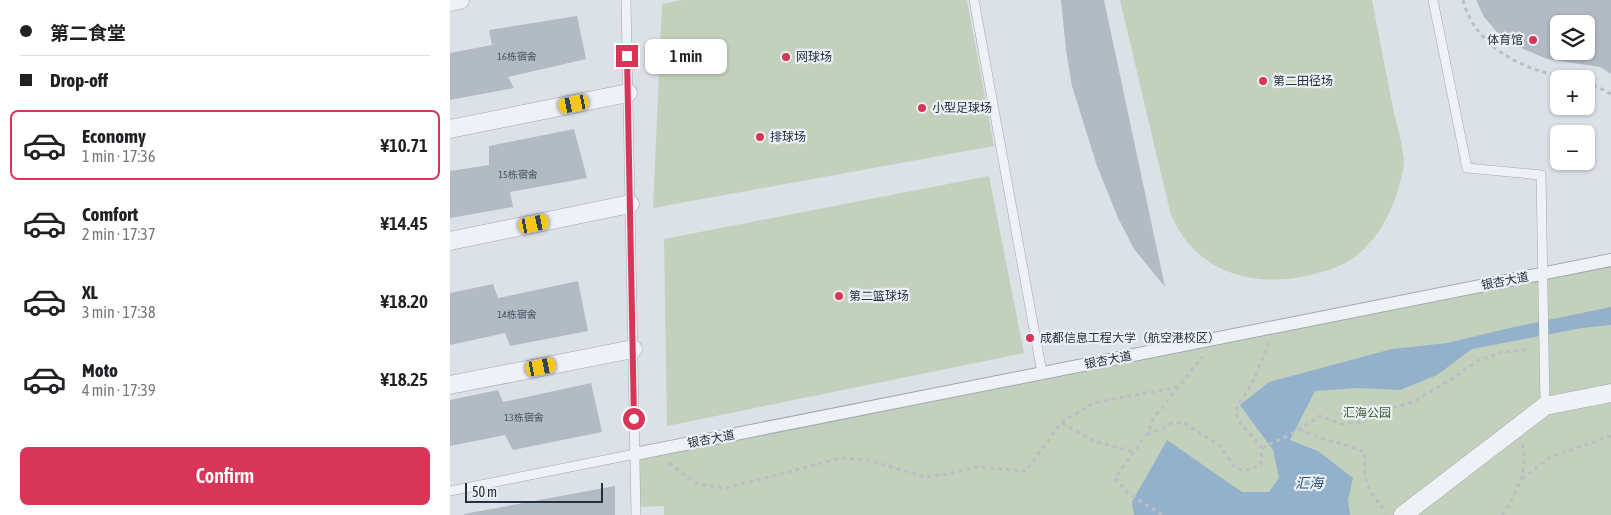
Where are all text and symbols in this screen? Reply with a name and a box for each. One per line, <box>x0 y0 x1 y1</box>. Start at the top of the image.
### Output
map controls <box>1550 15 1595 170</box>
button: layers <box>1550 15 1595 60</box>
text: 第二食堂 <box>50 22 126 44</box>
place label: 体育馆 <box>1487 33 1523 47</box>
marker: 体育馆 <box>1527 34 1539 46</box>
callout: 1 min <box>644 38 727 74</box>
route end <box>616 45 638 67</box>
text: 1 min <box>670 47 702 65</box>
place label: 网球场 <box>796 50 832 64</box>
house number: 16栋宿舍 <box>497 51 537 62</box>
marker: 网球场 <box>780 51 792 63</box>
text: Drop-off <box>50 69 108 91</box>
button: + <box>1550 70 1595 115</box>
place label: 第二田径场 <box>1273 74 1333 88</box>
marker: 第二田径场 <box>1257 75 1269 87</box>
car <box>557 94 590 114</box>
place label: 小型足球场 <box>932 101 992 115</box>
marker: 小型足球场 <box>916 102 928 114</box>
icon: car <box>22 123 67 168</box>
text: Economy <box>82 125 146 147</box>
button: − <box>1550 125 1595 170</box>
place label: 排球场 <box>770 130 806 144</box>
marker: 排球场 <box>754 131 766 143</box>
text: ¥10.71 <box>380 134 428 156</box>
text: 1 min · 17:36 <box>82 147 155 165</box>
house number: 15栋宿舍 <box>498 169 538 180</box>
icon: car <box>22 201 67 246</box>
text: Comfort <box>82 203 138 225</box>
text: ¥14.45 <box>380 212 428 234</box>
car <box>517 214 550 234</box>
text: 2 min · 17:37 <box>82 225 155 243</box>
street label: 银杏大道 <box>1480 270 1530 292</box>
icon: car <box>22 279 67 324</box>
text: XL <box>82 281 98 303</box>
place label: 第二篮球场 <box>849 289 909 303</box>
text: ¥18.20 <box>380 290 428 312</box>
marker: 第二篮球场 <box>833 290 845 302</box>
text: 3 min · 17:38 <box>82 303 155 321</box>
house number: 14栋宿舍 <box>497 309 537 320</box>
place label: 成都信息工程大学（航空港校区） <box>1040 331 1220 345</box>
marker: 成都信息工程大学（航空港校区） <box>1024 332 1036 344</box>
street label: 银杏大道 <box>1083 349 1133 371</box>
icon: car <box>22 357 67 402</box>
car <box>524 357 557 377</box>
text: Moto <box>82 359 118 381</box>
text: ¥18.25 <box>380 368 428 390</box>
text: 4 min · 17:39 <box>82 381 155 399</box>
park label: 汇海公园 <box>1343 406 1391 420</box>
route start <box>623 408 645 430</box>
house number: 13栋宿舍 <box>504 412 544 423</box>
street label: 银杏大道 <box>686 428 736 450</box>
button: Confirm <box>20 447 430 505</box>
water label: 汇海 <box>1295 475 1325 491</box>
scale bar <box>465 480 602 503</box>
text: 50 m <box>472 484 497 500</box>

